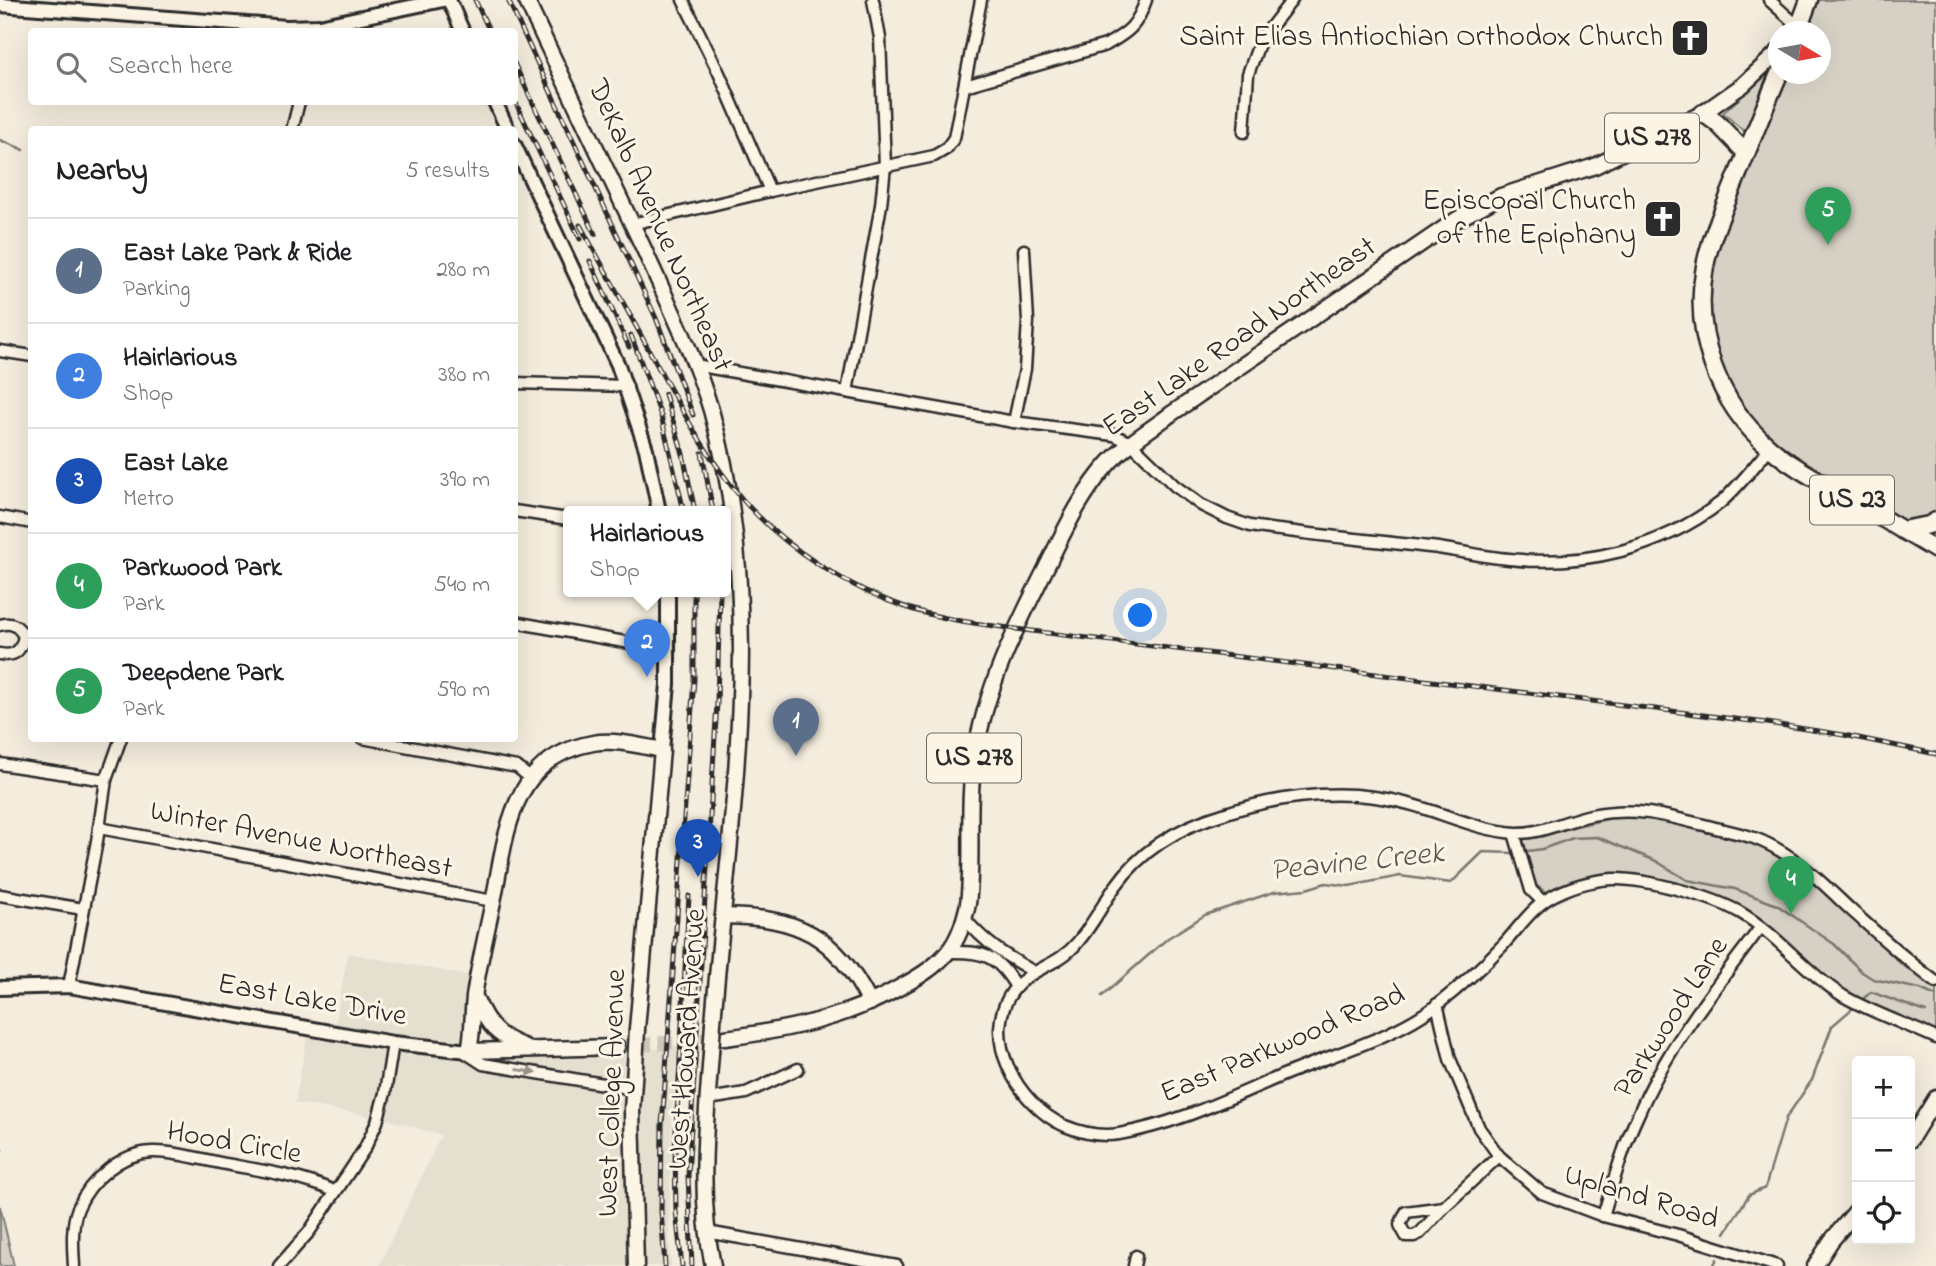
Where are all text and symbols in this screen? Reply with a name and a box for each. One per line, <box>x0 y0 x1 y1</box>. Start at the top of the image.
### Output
place label: Saint Elias Antiochian Orthodox Church <box>1179 16 1663 60</box>
church icon: Saint Elias Antiochian Orthodox Church <box>1669 17 1711 59</box>
north arrow <box>1768 21 1831 84</box>
search box <box>28 28 518 105</box>
icon: search <box>52 48 90 86</box>
text: Search here <box>108 48 233 86</box>
street label: DeKalb Avenue Northeast <box>574 72 743 379</box>
road number: US 278 <box>1605 114 1699 162</box>
text: Nearby <box>56 150 148 194</box>
text: 5 results <box>406 155 490 188</box>
place label: Episcopal Church of the Epiphany <box>1422 180 1636 258</box>
pin: 5 <box>1805 187 1851 245</box>
church icon: Episcopal Church of the Epiphany <box>1642 198 1684 240</box>
street label: East Lake Road Northeast <box>1094 227 1386 449</box>
text: East Lake Park & Ride <box>123 235 352 273</box>
text: 1 <box>75 254 83 287</box>
text: 280 m <box>436 254 490 287</box>
text: Parking <box>123 273 190 306</box>
text: Hairlarious <box>123 340 238 378</box>
text: 2 <box>73 359 85 392</box>
text: 380 m <box>438 359 490 392</box>
text: Shop <box>123 378 173 411</box>
text: East Lake <box>123 445 228 483</box>
text: 3 <box>74 464 84 497</box>
text: 390 m <box>440 464 490 497</box>
road number: US 23 <box>1810 476 1894 524</box>
text: Metro <box>123 483 174 516</box>
popup <box>563 506 731 597</box>
text: Hairlarious <box>590 516 704 554</box>
text: Parkwood Park <box>123 550 282 588</box>
text: Shop <box>590 554 640 587</box>
text: 4 <box>74 569 84 602</box>
text: 540 m <box>434 569 490 602</box>
text: Park <box>123 588 165 621</box>
your location <box>1123 598 1157 632</box>
pin: 2 <box>624 619 670 677</box>
text: Deepdene Park <box>123 655 284 693</box>
text: 5 <box>72 674 86 707</box>
text: 590 m <box>436 674 490 707</box>
text: Park <box>123 693 165 726</box>
pin: 1 <box>773 698 819 756</box>
road number: US 278 <box>927 734 1021 782</box>
street label: Winter Avenue Northeast <box>146 790 456 892</box>
pin: 3 <box>675 819 721 877</box>
water label: Peavine Creek <box>1268 830 1448 895</box>
pin: 4 <box>1768 856 1814 914</box>
street label: West Howard Avenue <box>657 906 719 1171</box>
street label: Parkwood Lane <box>1603 928 1741 1107</box>
street label: East Lake Drive <box>214 963 411 1039</box>
street label: West College Avenue <box>587 968 639 1218</box>
street label: East Parkwood Road <box>1154 974 1412 1116</box>
map controls <box>1852 1056 1915 1245</box>
button: + <box>1852 1056 1915 1119</box>
one-way arrow <box>515 1066 537 1077</box>
street label: Hood Circle <box>163 1111 305 1178</box>
button: − <box>1852 1119 1915 1182</box>
street label: Upland Road <box>1558 1154 1724 1242</box>
button: locate <box>1852 1182 1915 1245</box>

